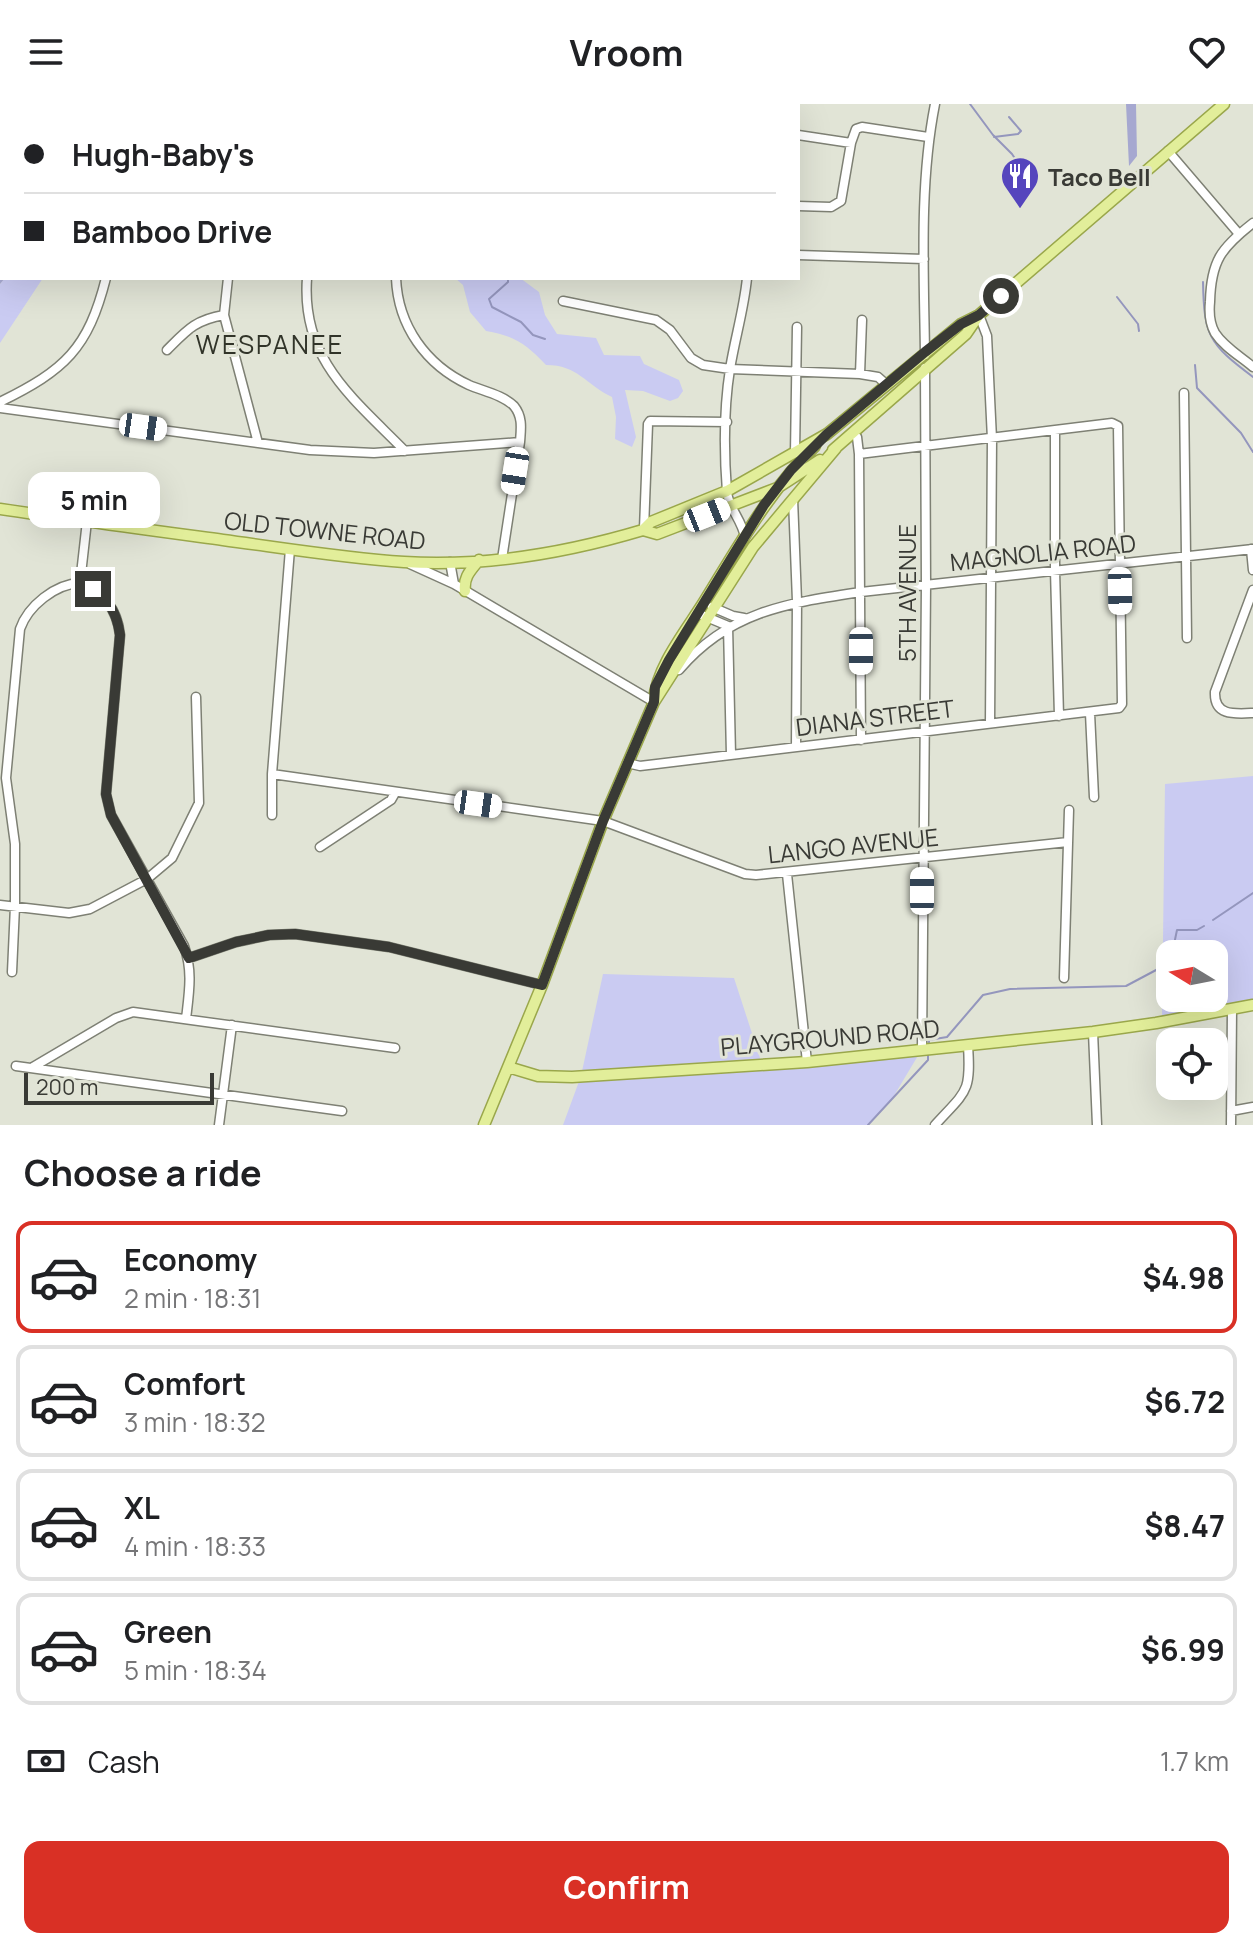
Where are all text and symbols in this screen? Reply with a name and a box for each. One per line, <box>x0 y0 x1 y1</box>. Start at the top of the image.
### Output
text: Vroom <box>570 28 683 77</box>
icon: menu <box>24 30 68 74</box>
icon: heart <box>1185 30 1229 74</box>
text: Hugh-Baby's <box>72 134 254 175</box>
restaurant icon: Taco Bell <box>999 155 1041 210</box>
place label: Taco Bell <box>1048 160 1151 193</box>
text: Bamboo Drive <box>72 211 272 252</box>
route start <box>983 278 1019 314</box>
district label: WESPANEE <box>196 326 344 362</box>
car <box>118 412 168 442</box>
car <box>499 445 531 497</box>
callout: 5 min <box>27 473 159 529</box>
text: 5 min <box>60 482 128 518</box>
car <box>680 495 734 535</box>
street label: OLD TOWNE ROAD <box>223 503 427 557</box>
street label: 5TH AVENUE <box>890 524 923 662</box>
street label: MAGNOLIA ROAD <box>948 526 1138 578</box>
car <box>1108 567 1132 615</box>
route end <box>75 571 111 607</box>
car <box>849 627 873 675</box>
street label: DIANA STREET <box>794 691 957 743</box>
car <box>453 789 503 819</box>
street label: LANGO AVENUE <box>766 820 940 870</box>
car <box>910 867 934 915</box>
north arrow <box>1156 940 1228 1012</box>
map controls <box>1156 940 1228 1100</box>
street label: PLAYGROUND ROAD <box>719 1011 941 1063</box>
button: locate <box>1156 1028 1228 1100</box>
scale bar <box>24 1069 214 1105</box>
text: 200 m <box>36 1072 98 1102</box>
text: Choose a ride <box>24 1148 262 1197</box>
text: Economy <box>124 1239 257 1280</box>
icon: car <box>28 1241 100 1313</box>
text: $4.98 <box>1142 1257 1225 1298</box>
text: 2 min · 18:31 <box>124 1280 261 1316</box>
text: Comfort <box>124 1363 246 1404</box>
icon: car <box>28 1365 100 1437</box>
text: $6.72 <box>1145 1381 1225 1422</box>
text: 3 min · 18:32 <box>124 1404 266 1440</box>
text: XL <box>124 1487 160 1528</box>
icon: car <box>28 1489 100 1561</box>
text: $8.47 <box>1144 1505 1225 1546</box>
text: 4 min · 18:33 <box>124 1528 266 1564</box>
text: Green <box>124 1611 212 1652</box>
icon: car <box>28 1613 100 1685</box>
text: $6.99 <box>1141 1629 1225 1670</box>
text: 5 min · 18:34 <box>124 1652 267 1688</box>
icon: cash <box>24 1739 68 1783</box>
text: Cash <box>88 1741 160 1782</box>
text: 1.7 km <box>1160 1743 1229 1779</box>
button: Confirm <box>24 1841 1229 1933</box>

